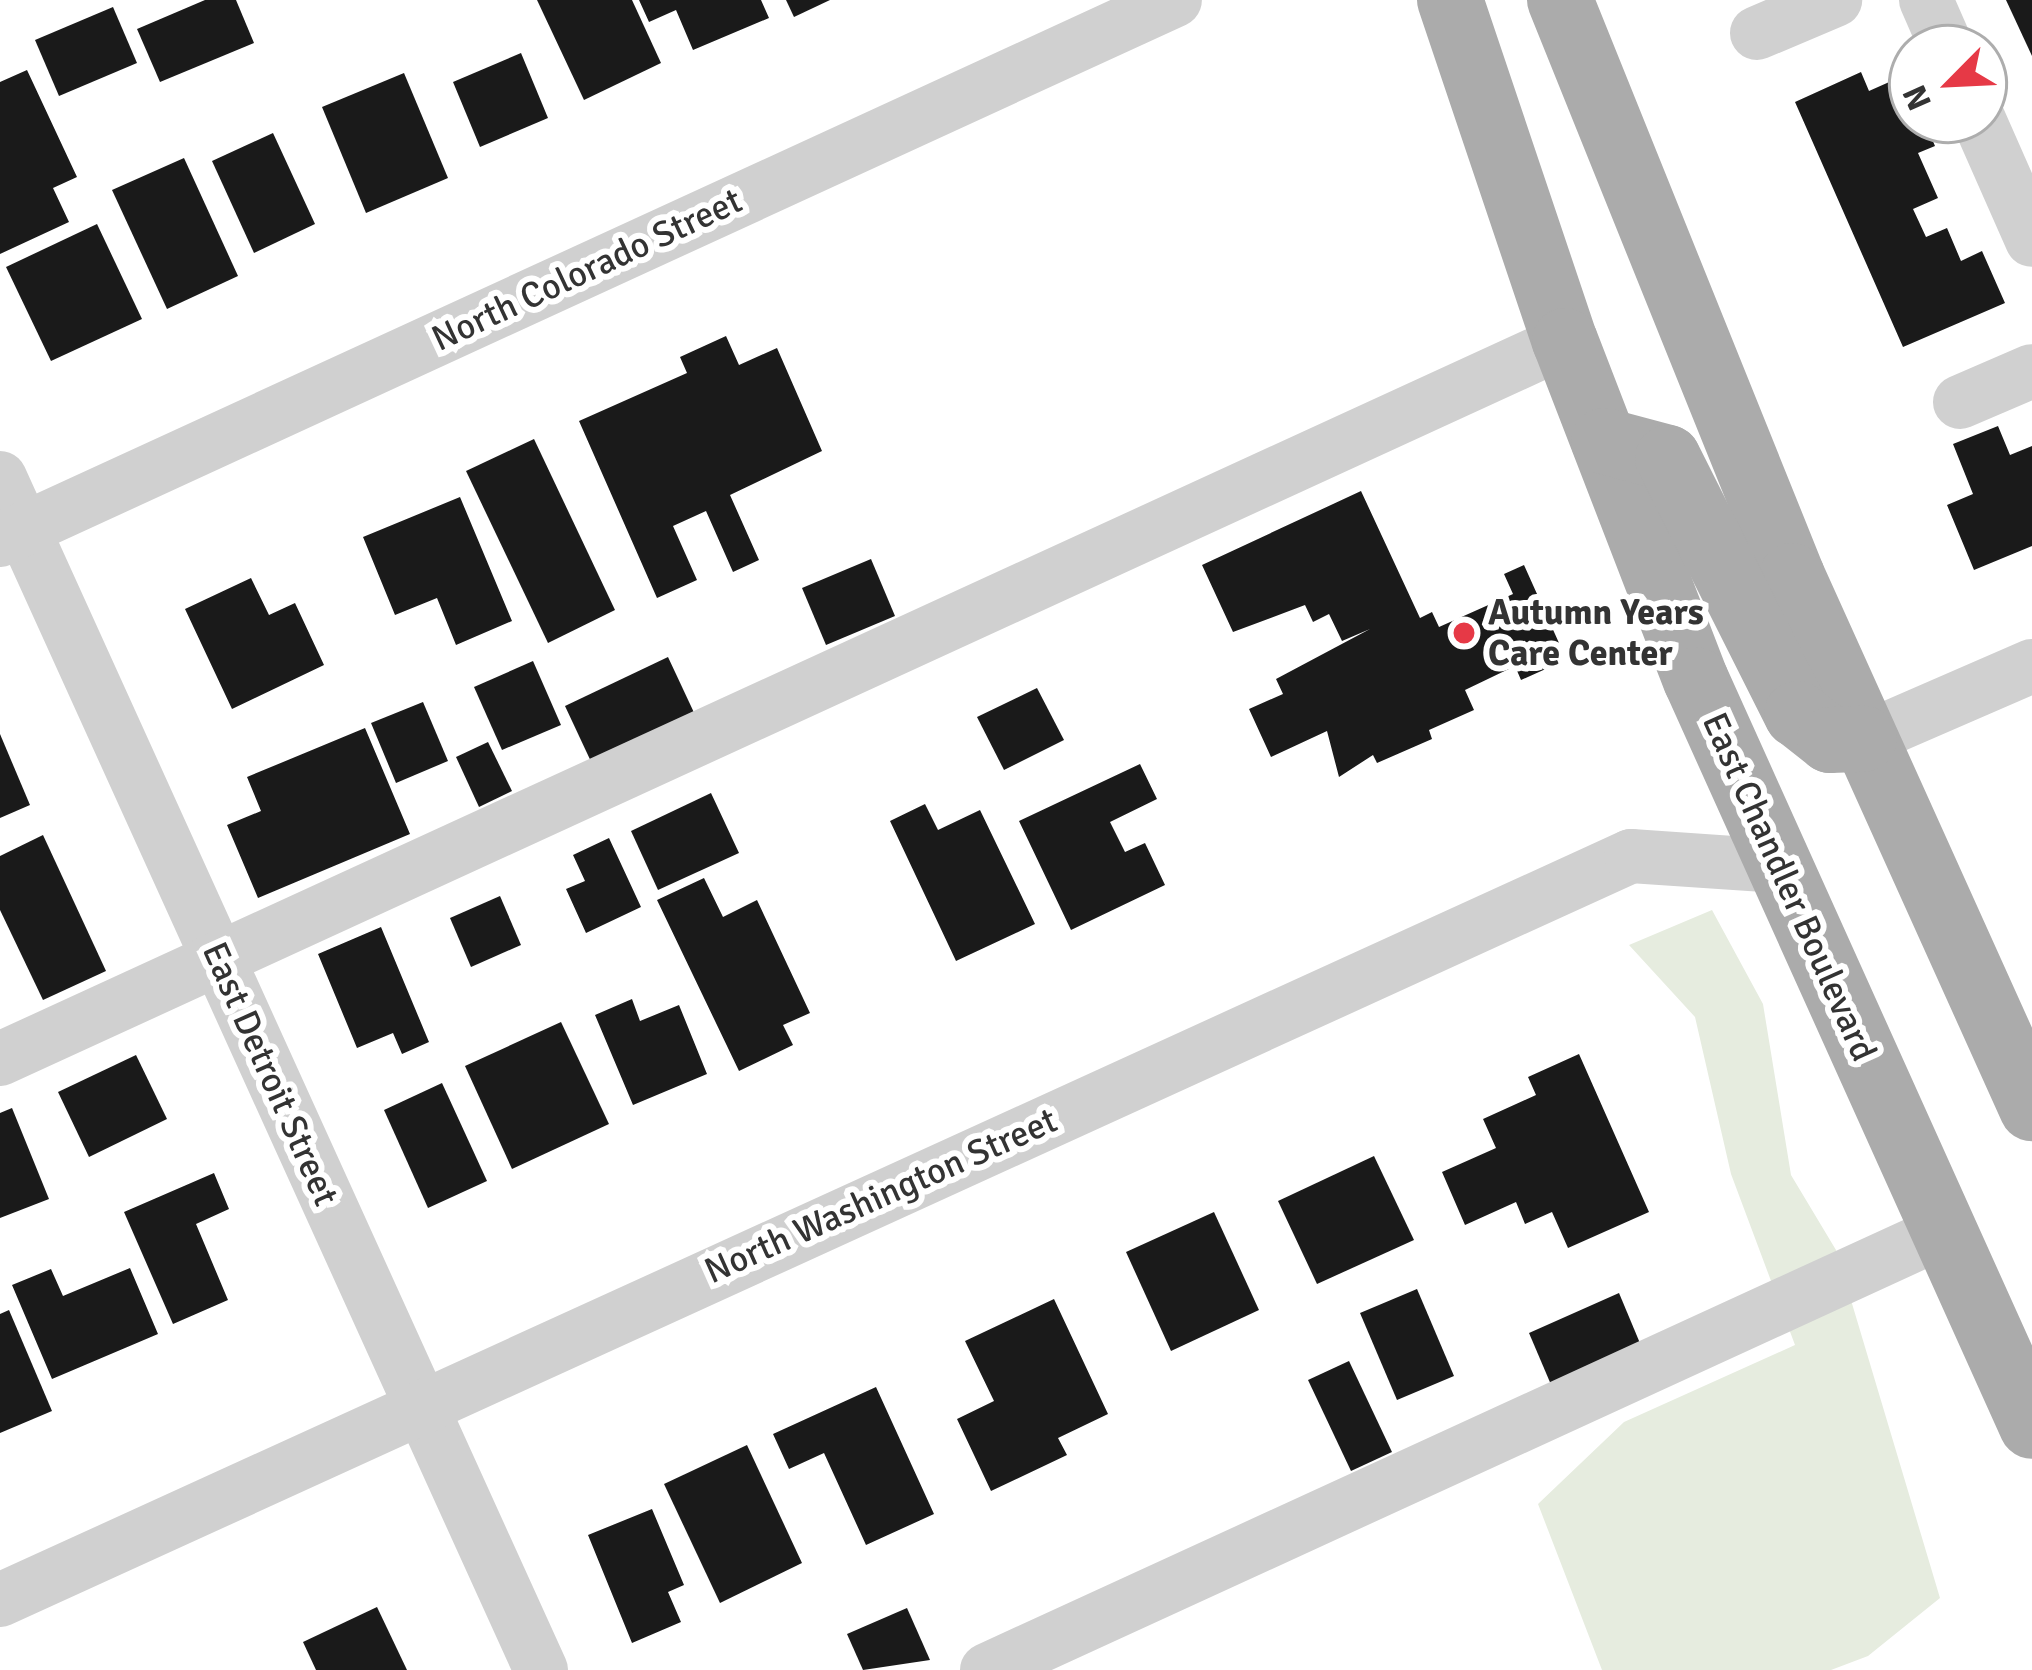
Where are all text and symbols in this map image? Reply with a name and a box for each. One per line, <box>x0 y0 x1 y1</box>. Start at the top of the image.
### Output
north arrow <box>1888 24 2008 144</box>
text: N <box>1894 79 1941 116</box>
street label: North Colorado Street <box>425 179 749 361</box>
place label: Autumn Years Care Center <box>1488 590 1704 675</box>
marker: Autumn Years Care Center <box>1451 620 1477 646</box>
street label: East Chandler Boulevard <box>1693 706 1885 1068</box>
street label: East Detroit Street <box>193 936 347 1212</box>
street label: North Washington Street <box>698 1099 1064 1293</box>

